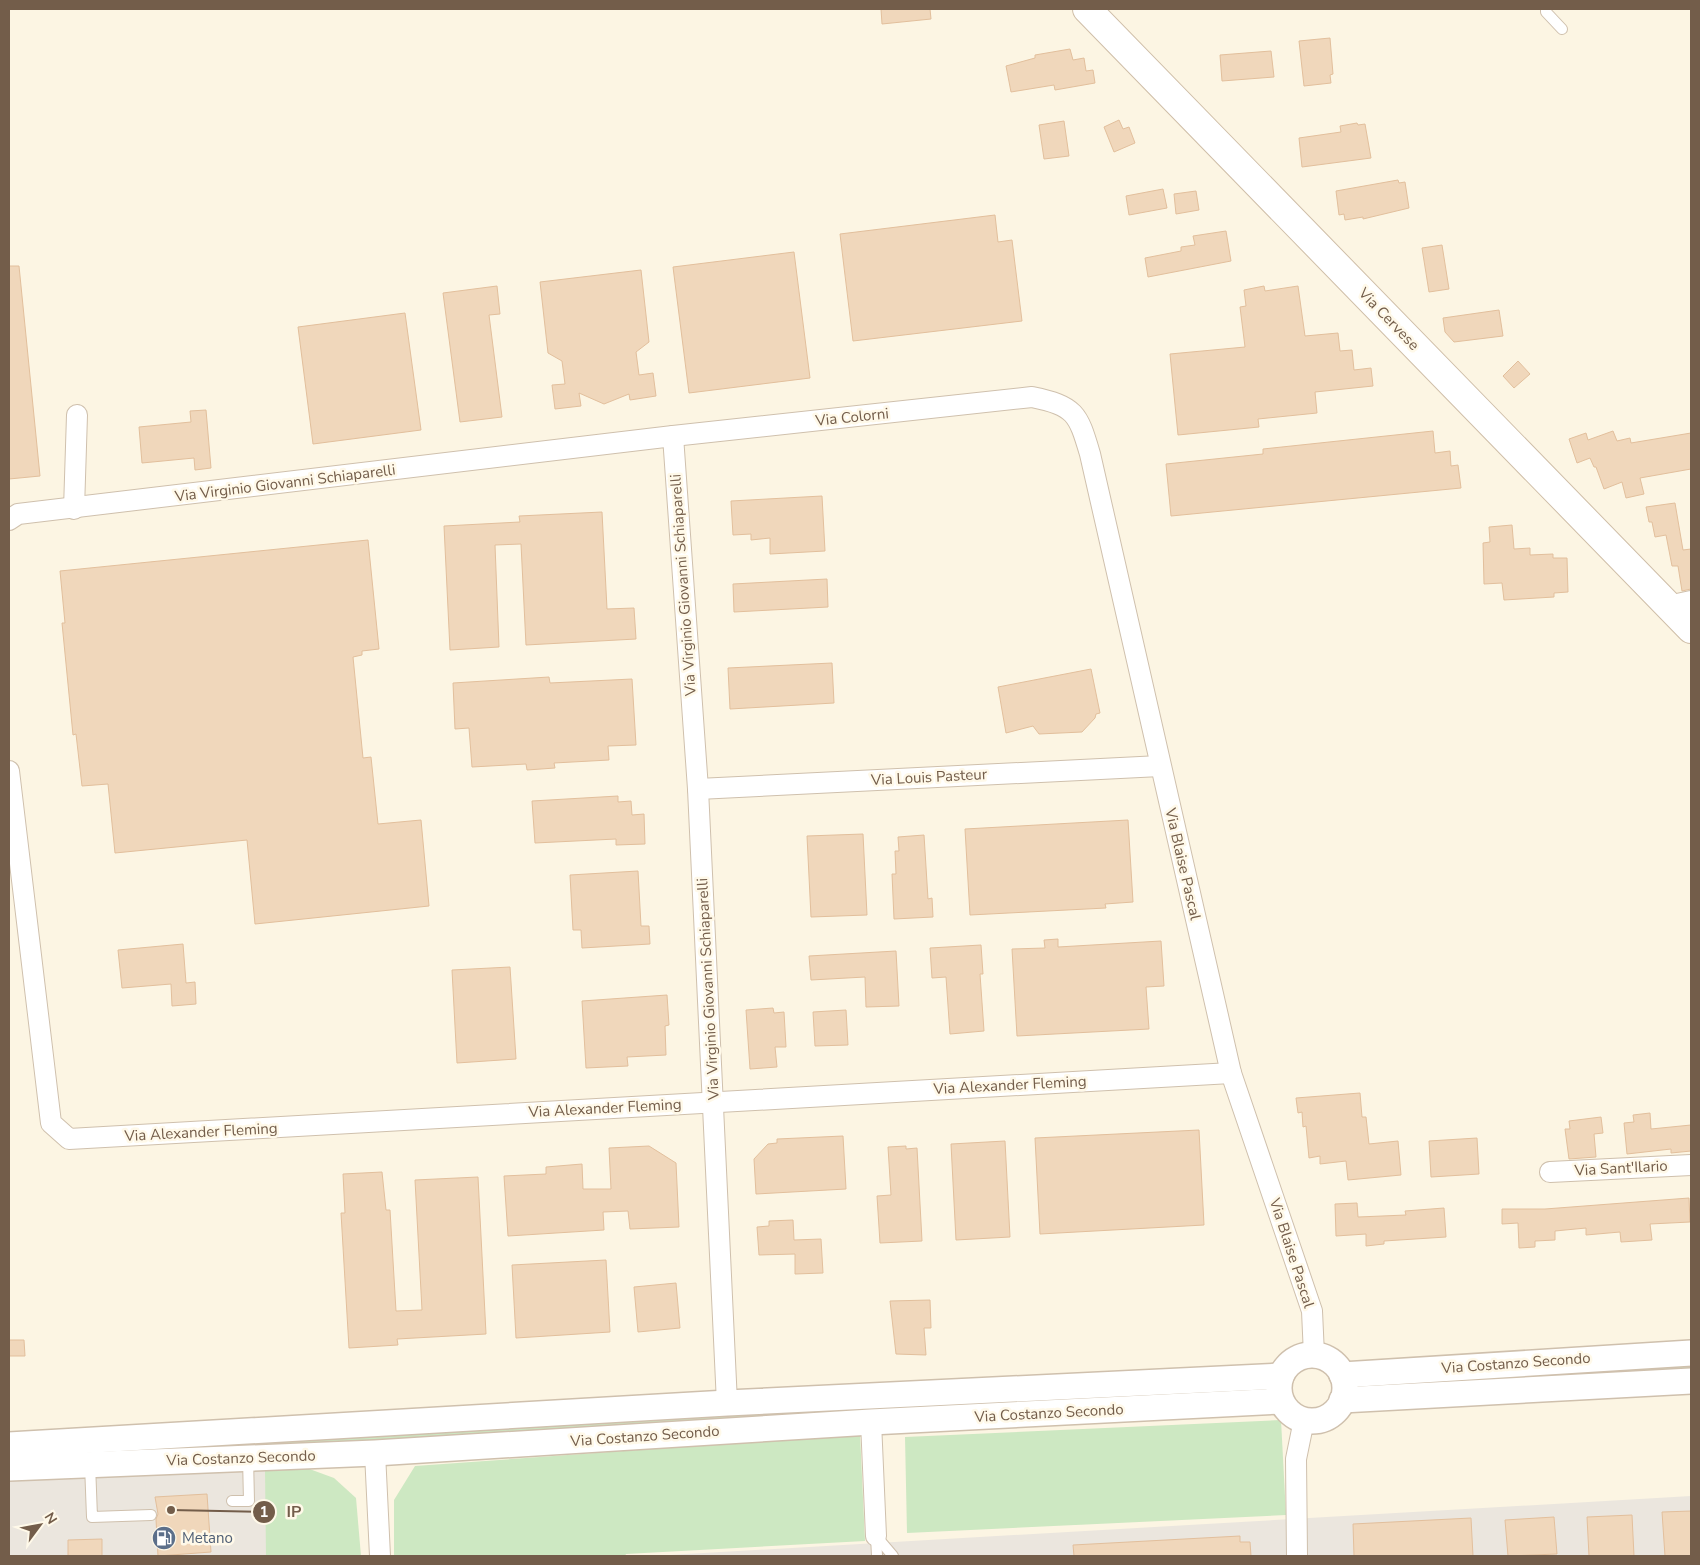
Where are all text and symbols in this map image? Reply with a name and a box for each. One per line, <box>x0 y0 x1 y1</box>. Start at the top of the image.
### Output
street label: Via Cervese <box>1353 283 1424 355</box>
street label: Via Colorni <box>813 403 890 431</box>
street label: Via Virginio Giovanni Schiaparelli <box>173 460 396 507</box>
street label: Via Virginio Giovanni Schiaparelli <box>665 474 701 697</box>
street label: Via Louis Pasteur <box>869 764 988 790</box>
street label: Via Blaise Pascal <box>1160 805 1206 922</box>
street label: Via Virginio Giovanni Schiaparelli <box>692 878 724 1101</box>
street label: Via Alexander Fleming <box>932 1071 1087 1099</box>
street label: Via Alexander Fleming <box>527 1094 682 1122</box>
street label: Via Alexander Fleming <box>123 1118 278 1146</box>
street label: Via Sant'Ilario <box>1573 1156 1668 1180</box>
street label: Via Blaise Pascal <box>1265 1195 1319 1311</box>
street label: Via Costanzo Secondo <box>1440 1348 1591 1378</box>
street label: Via Costanzo Secondo <box>973 1399 1124 1427</box>
street label: Via Costanzo Secondo <box>569 1421 720 1451</box>
street label: Via Costanzo Secondo <box>165 1445 316 1471</box>
callout: IP <box>252 1496 312 1527</box>
north arrow <box>15 1500 65 1550</box>
text: IP <box>287 1501 301 1523</box>
text: 1 <box>259 1502 269 1522</box>
text: N <box>40 1509 61 1528</box>
fuel station icon: Metano <box>151 1525 177 1551</box>
place label: Metano <box>182 1528 233 1548</box>

